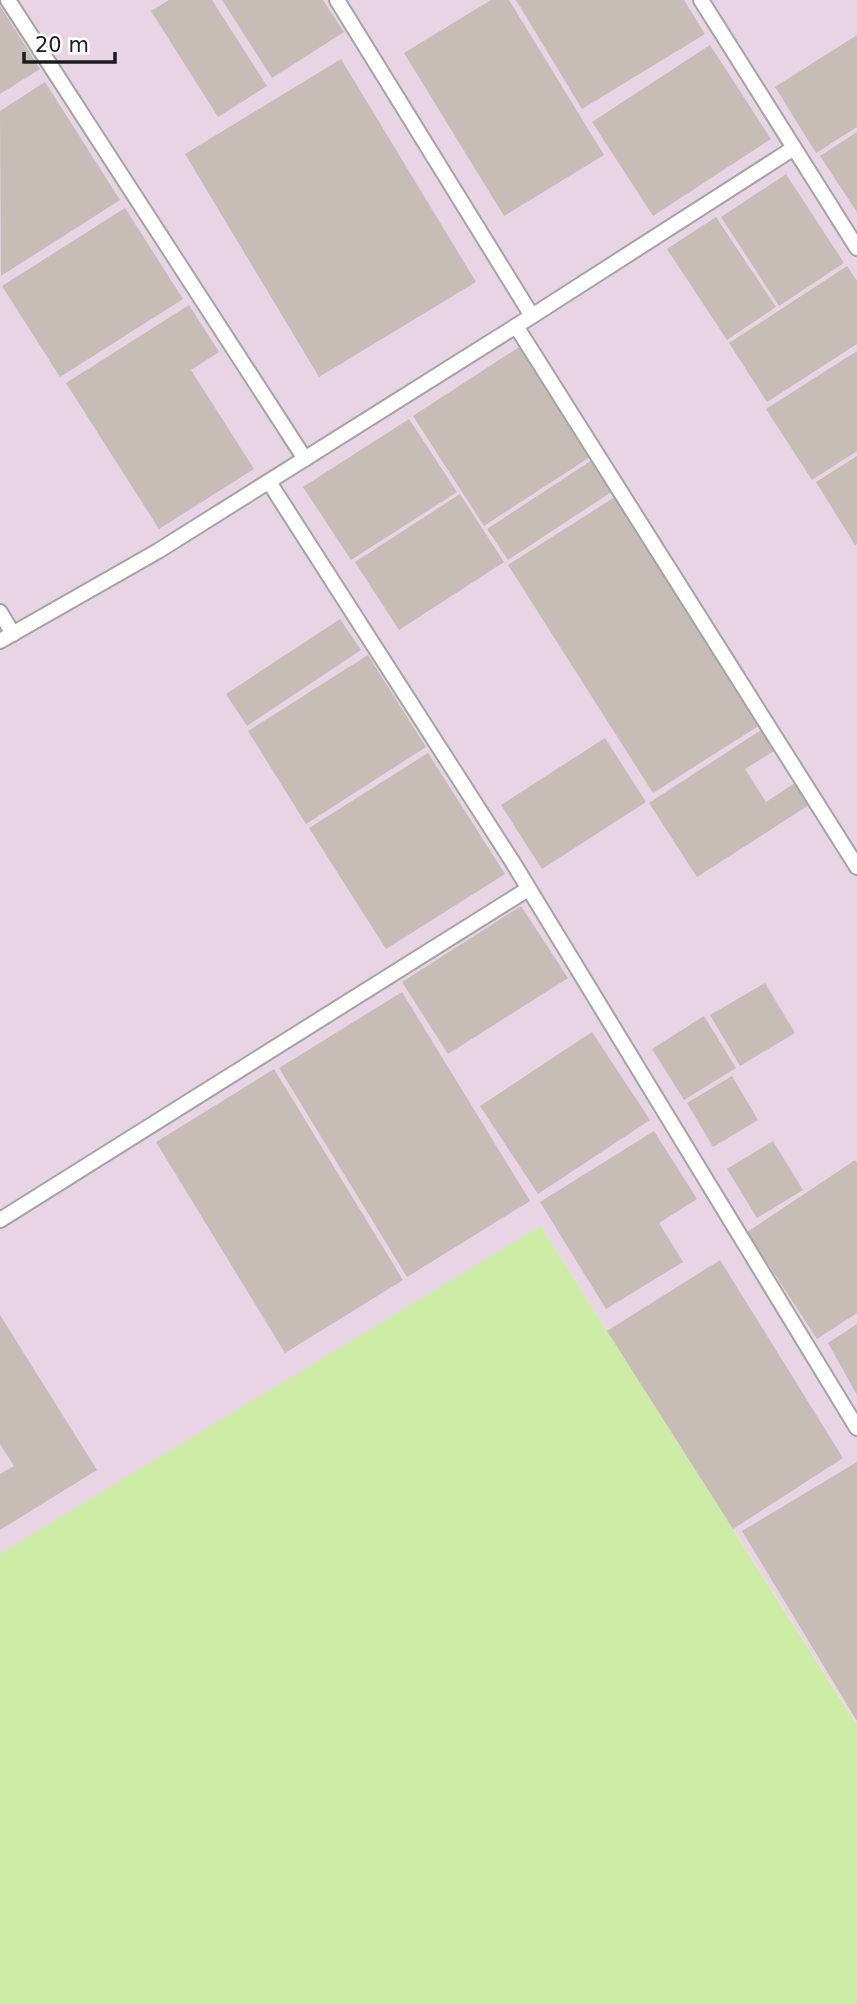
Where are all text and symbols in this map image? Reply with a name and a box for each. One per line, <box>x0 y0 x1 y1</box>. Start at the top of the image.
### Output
scale bar <box>24 21 116 65</box>
text: 20 m <box>35 33 89 57</box>

